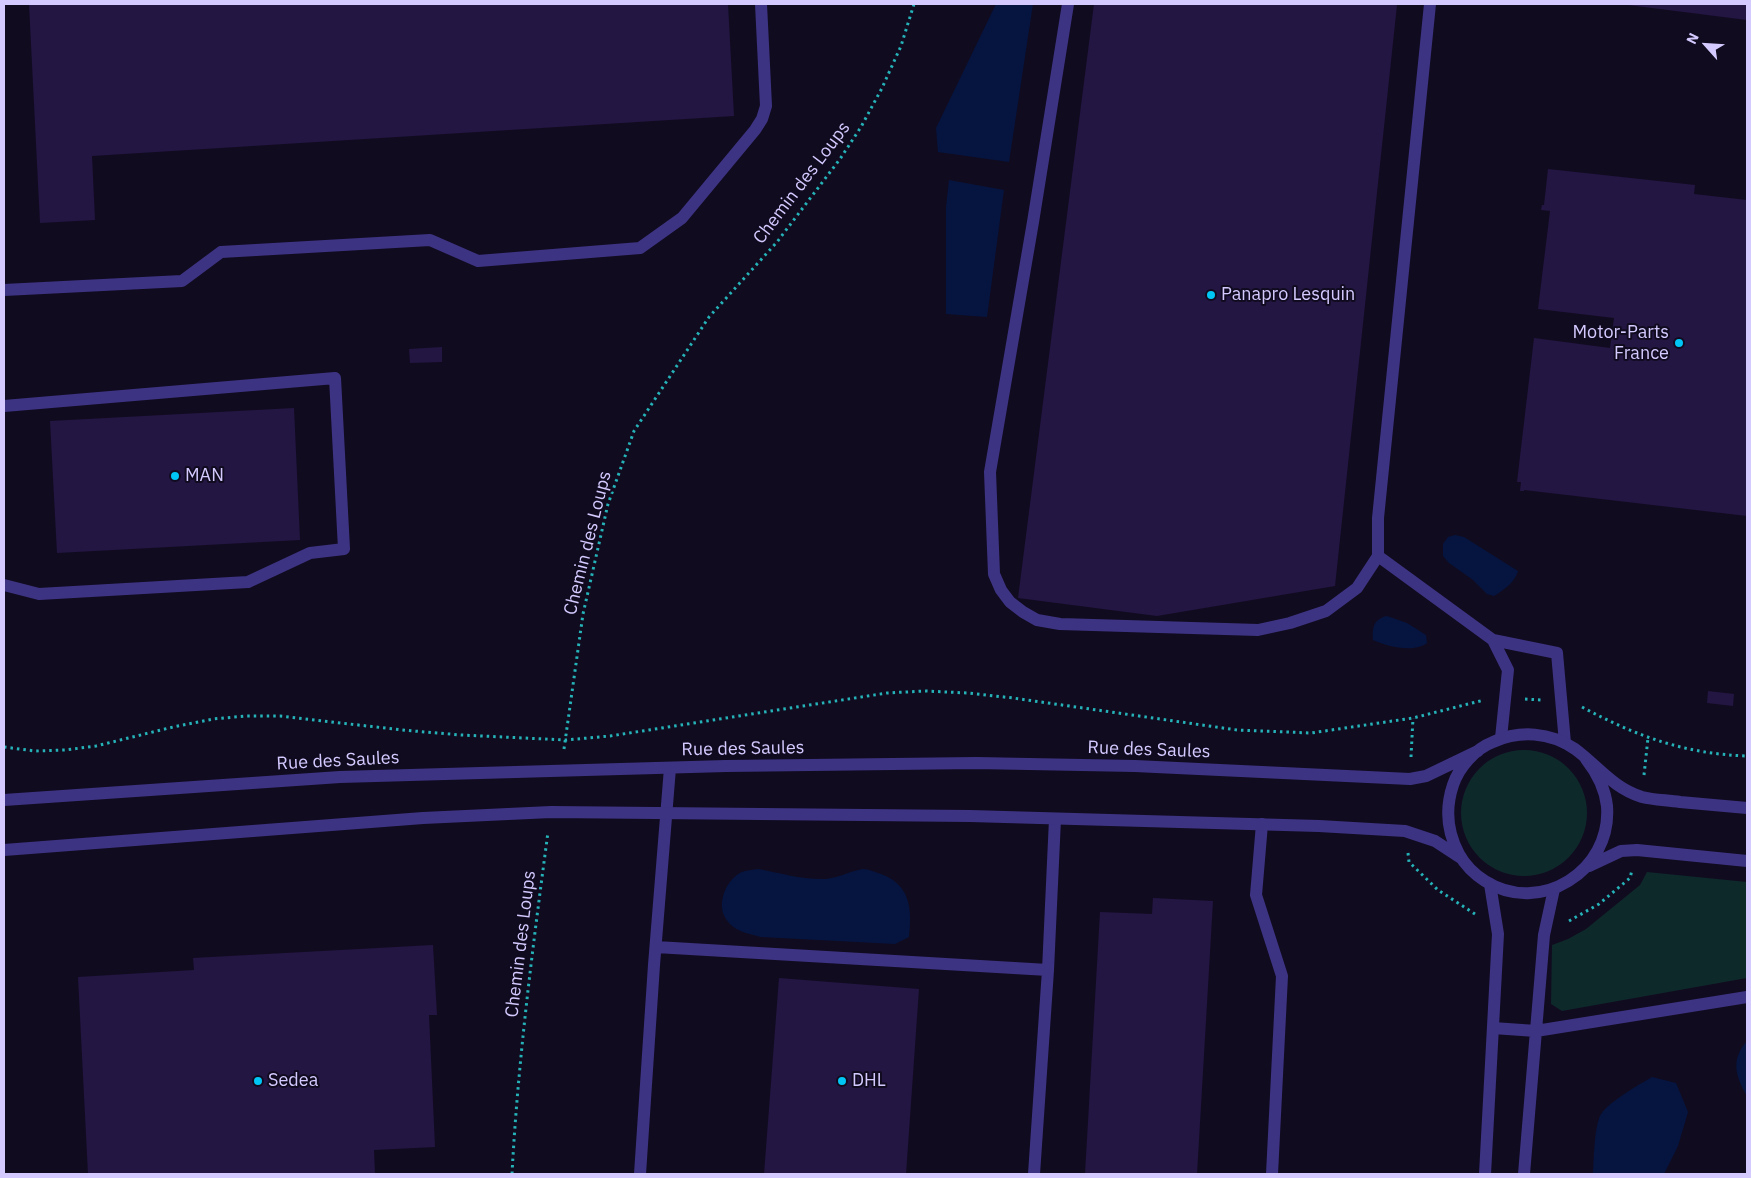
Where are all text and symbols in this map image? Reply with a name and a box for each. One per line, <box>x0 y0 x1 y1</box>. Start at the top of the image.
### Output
north arrow <box>1681 20 1731 70</box>
text: N <box>1682 30 1703 47</box>
street label: Chemin des Loups <box>749 118 855 248</box>
place label: Panapro Lesquin <box>1221 284 1355 306</box>
marker: Panapro Lesquin <box>1205 289 1217 301</box>
place label: Motor-Parts France <box>1572 322 1669 364</box>
marker: Motor-Parts France <box>1673 337 1685 349</box>
place label: MAN <box>185 465 224 487</box>
street label: Chemin des Loups <box>560 469 616 617</box>
marker: MAN <box>169 470 181 482</box>
street label: Rue des Saules <box>681 737 805 761</box>
street label: Rue des Saules <box>1087 737 1211 763</box>
street label: Rue des Saules <box>276 747 400 775</box>
street label: Chemin des Loups <box>501 869 541 1019</box>
place label: Sedea <box>268 1070 318 1092</box>
place label: DHL <box>852 1070 886 1092</box>
marker: Sedea <box>252 1075 264 1087</box>
marker: DHL <box>836 1075 848 1087</box>

